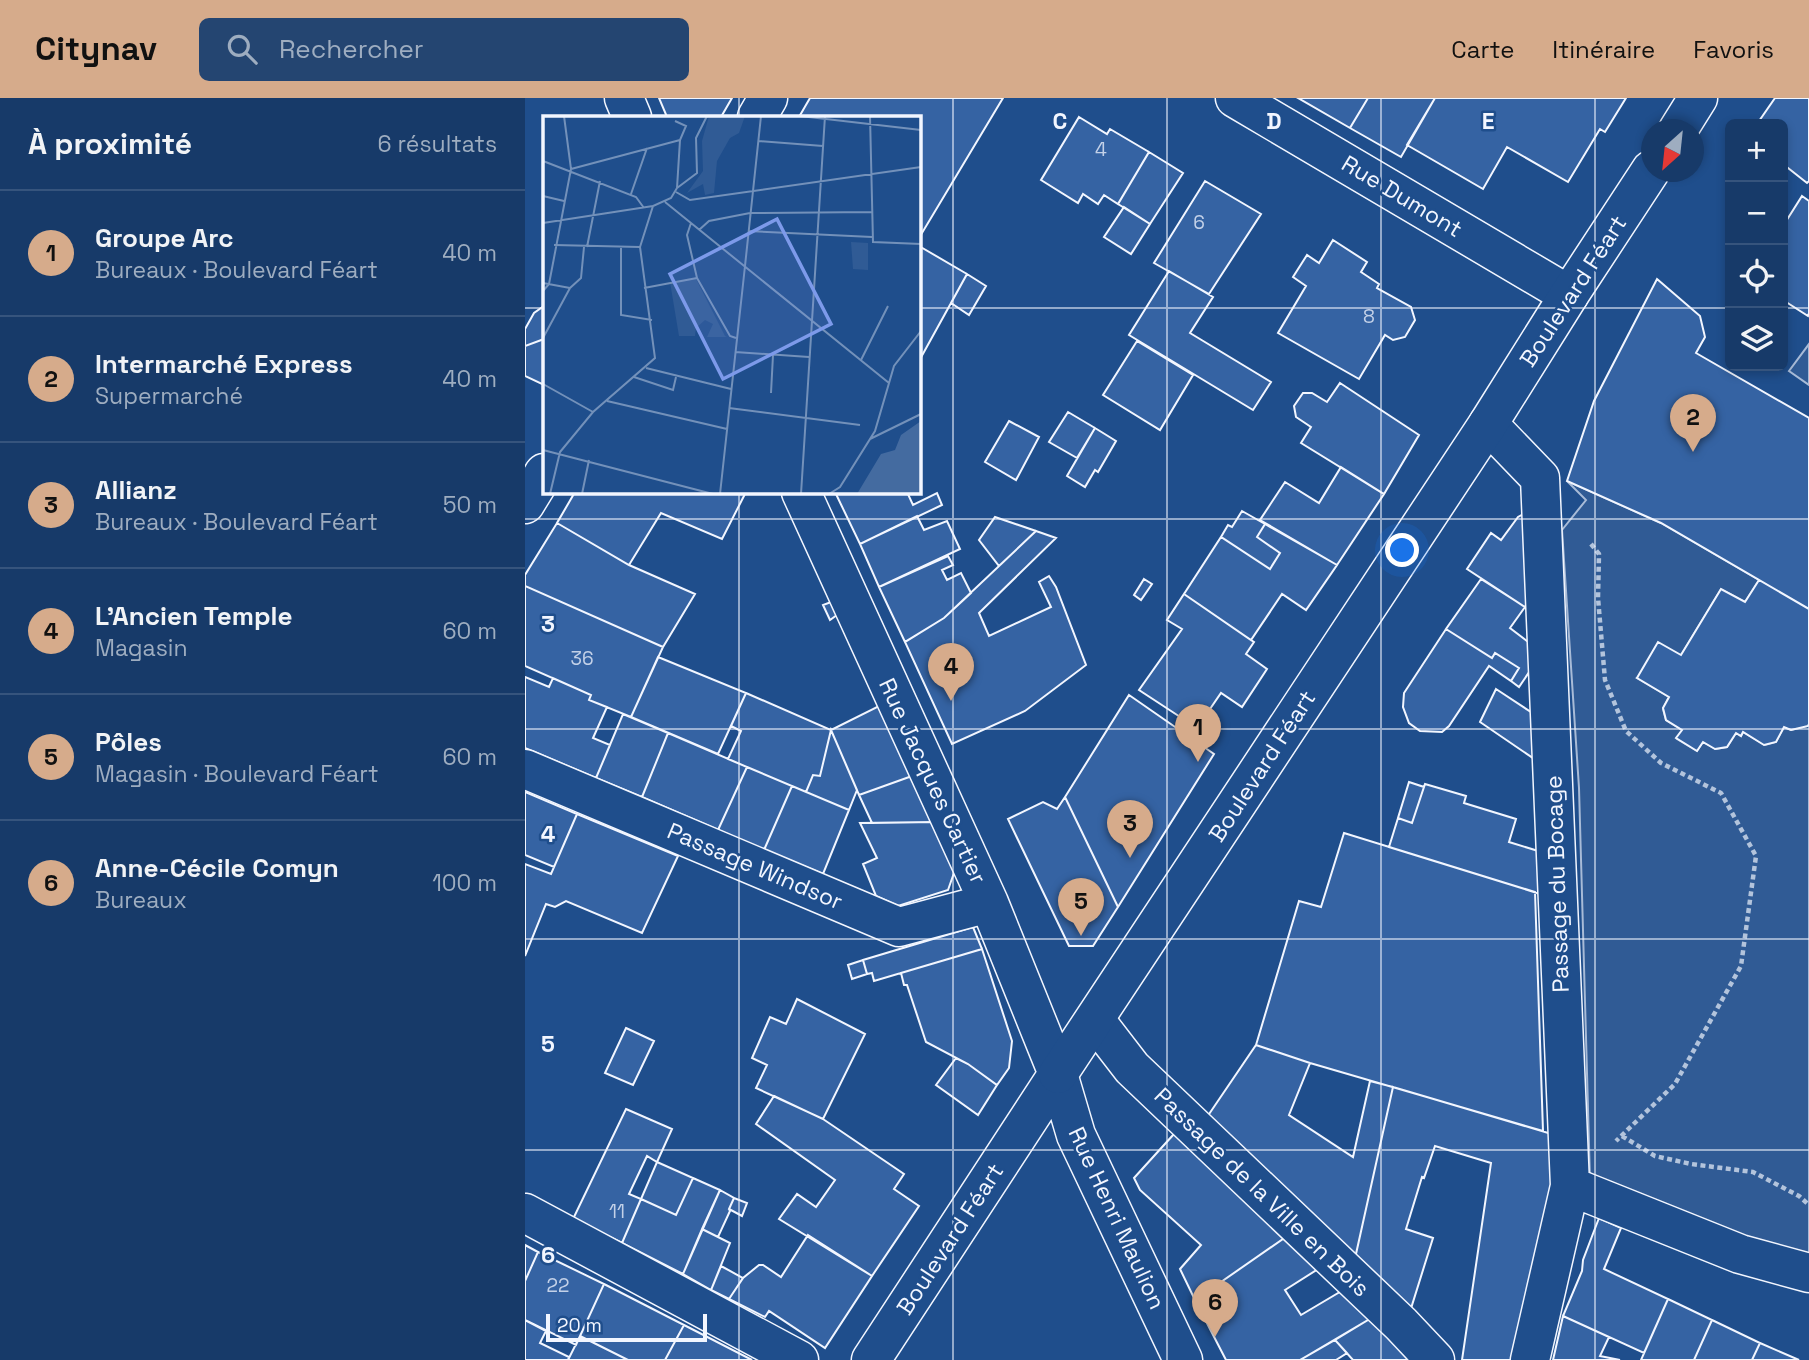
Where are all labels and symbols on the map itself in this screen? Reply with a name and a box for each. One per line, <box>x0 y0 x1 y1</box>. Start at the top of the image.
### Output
text: C <box>1053 106 1067 136</box>
text: D <box>1266 106 1282 136</box>
text: E <box>1482 106 1494 136</box>
inset map <box>543 116 921 494</box>
north arrow <box>1641 119 1704 182</box>
house number: 4 <box>1095 137 1107 162</box>
street label: Rue Dumont <box>1336 148 1468 244</box>
street label: Boulevard Féart <box>1513 209 1633 373</box>
house number: 6 <box>1193 210 1205 235</box>
house number: 8 <box>1363 304 1375 329</box>
pin: 2 <box>1670 394 1716 452</box>
your location <box>1385 533 1419 567</box>
text: 3 <box>541 609 555 639</box>
pin: 4 <box>928 643 974 701</box>
house number: 36 <box>570 646 594 671</box>
street label: Rue Jacques Cartier <box>872 673 994 889</box>
street label: Boulevard Féart <box>1202 684 1322 848</box>
pin: 1 <box>1175 704 1221 762</box>
street label: Passage du Bocage <box>1538 775 1576 993</box>
pin: 3 <box>1107 800 1153 858</box>
street label: Passage Windsor <box>663 816 847 916</box>
text: 4 <box>541 819 556 849</box>
pin: 5 <box>1058 878 1104 936</box>
text: 5 <box>541 1029 555 1059</box>
street label: Passage de la Ville en Bois <box>1148 1081 1376 1303</box>
street label: Rue Henri Maulion <box>1062 1122 1172 1314</box>
street label: Boulevard Féart <box>890 1157 1010 1321</box>
house number: 11 <box>609 1199 625 1224</box>
text: 6 <box>541 1240 555 1270</box>
house number: 22 <box>547 1273 569 1298</box>
pin: 6 <box>1192 1279 1238 1337</box>
scale bar <box>546 1311 707 1343</box>

